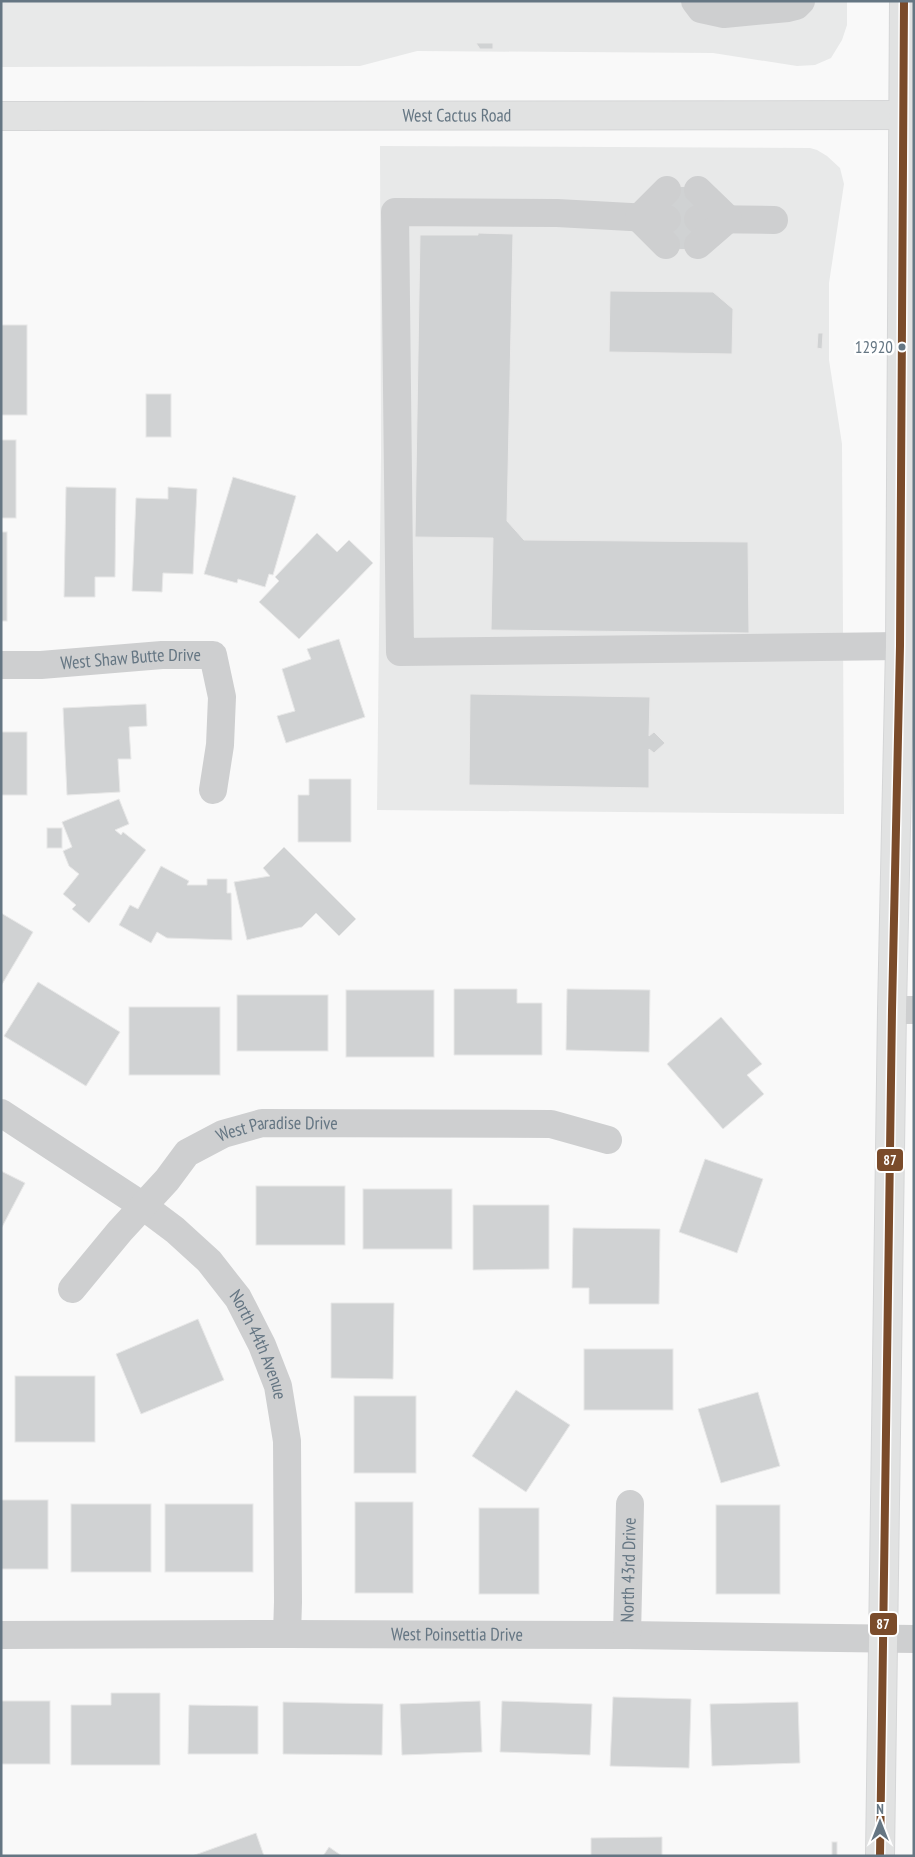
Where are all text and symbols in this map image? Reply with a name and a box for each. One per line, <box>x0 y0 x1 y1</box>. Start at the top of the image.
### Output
street label: West Cactus Road <box>403 103 511 127</box>
place label: 12920 <box>855 336 893 358</box>
marker: 12920 <box>897 342 907 352</box>
street label: West Shaw Butte Drive <box>60 643 201 674</box>
street label: West Paradise Drive <box>212 1111 338 1147</box>
line badge: 87 <box>876 1148 904 1172</box>
text: 87 <box>883 1151 897 1169</box>
street label: North 44th Avenue <box>225 1285 292 1401</box>
street label: North 43rd Drive <box>615 1517 641 1623</box>
line badge: 87 <box>869 1612 898 1636</box>
text: 87 <box>876 1615 890 1633</box>
street label: West Poinsettia Drive <box>391 1622 523 1646</box>
north arrow <box>855 1797 905 1847</box>
text: N <box>876 1800 884 1818</box>

